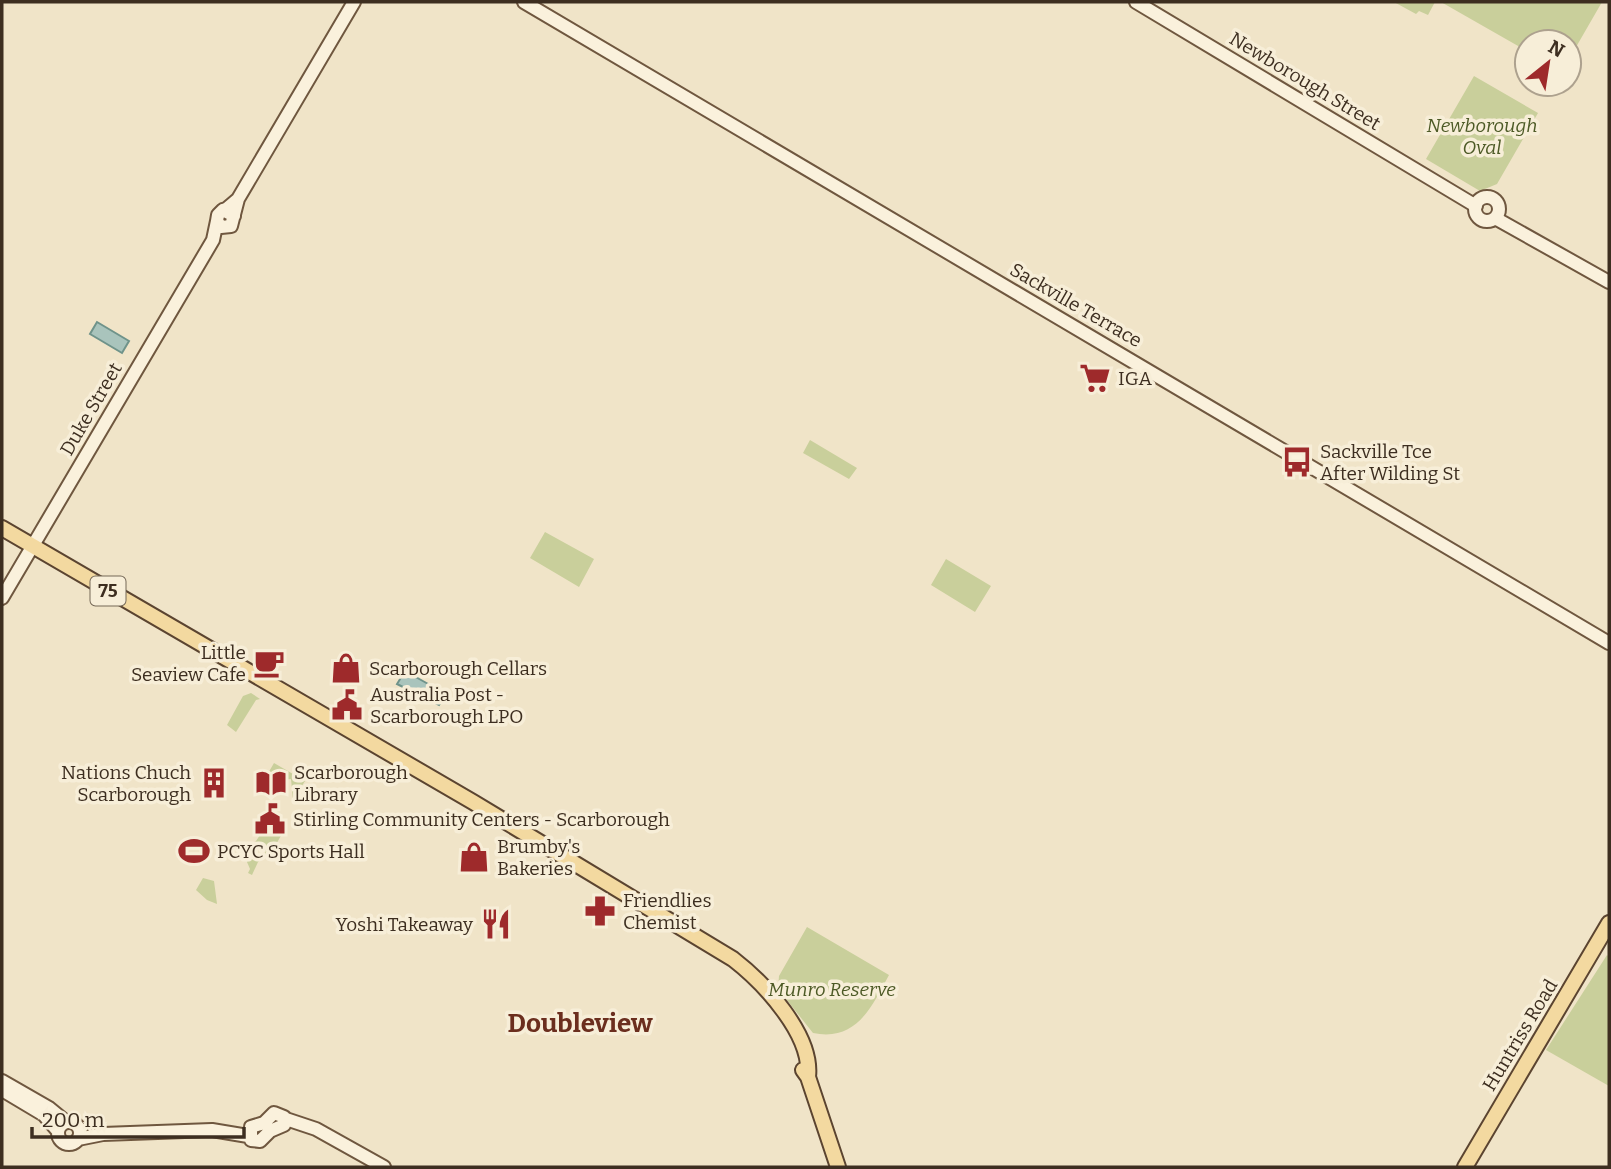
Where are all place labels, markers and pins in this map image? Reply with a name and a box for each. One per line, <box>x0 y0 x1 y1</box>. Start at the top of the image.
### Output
supermarket icon: IGA <box>1078 361 1112 395</box>
place label: IGA <box>1118 367 1153 390</box>
place label: Sackville Tce After Wilding St <box>1320 440 1460 485</box>
bus stop icon: Sackville Tce After Wilding St <box>1280 445 1314 479</box>
place label: Little Seaview Cafe <box>131 641 246 686</box>
cafe icon: Little Seaview Cafe <box>252 646 286 680</box>
shop icon: Scarborough Cellars <box>329 651 363 685</box>
place label: Scarborough Cellars <box>369 657 547 680</box>
place label: Australia Post - Scarborough LPO <box>370 683 523 728</box>
public building icon: Australia Post - Scarborough LPO <box>330 688 364 722</box>
place label: Nations Chuch Scarborough <box>61 761 191 806</box>
place label: Scarborough Library <box>294 761 408 806</box>
building icon: Nations Chuch Scarborough <box>197 766 231 800</box>
library icon: Scarborough Library <box>254 766 288 800</box>
public building icon: Stirling Community Centers - Scarborough <box>253 802 287 836</box>
place label: Stirling Community Centers - Scarborough <box>293 808 670 831</box>
sports icon: PCYC Sports Hall <box>177 834 211 868</box>
place label: Brumby's Bakeries <box>497 835 580 880</box>
place label: PCYC Sports Hall <box>217 840 365 863</box>
shop icon: Brumby's Bakeries <box>457 840 491 874</box>
place label: Friendlies Chemist <box>623 889 711 934</box>
pharmacy icon: Friendlies Chemist <box>583 894 617 928</box>
restaurant icon: Yoshi Takeaway <box>479 907 513 941</box>
place label: Yoshi Takeaway <box>335 913 474 936</box>

